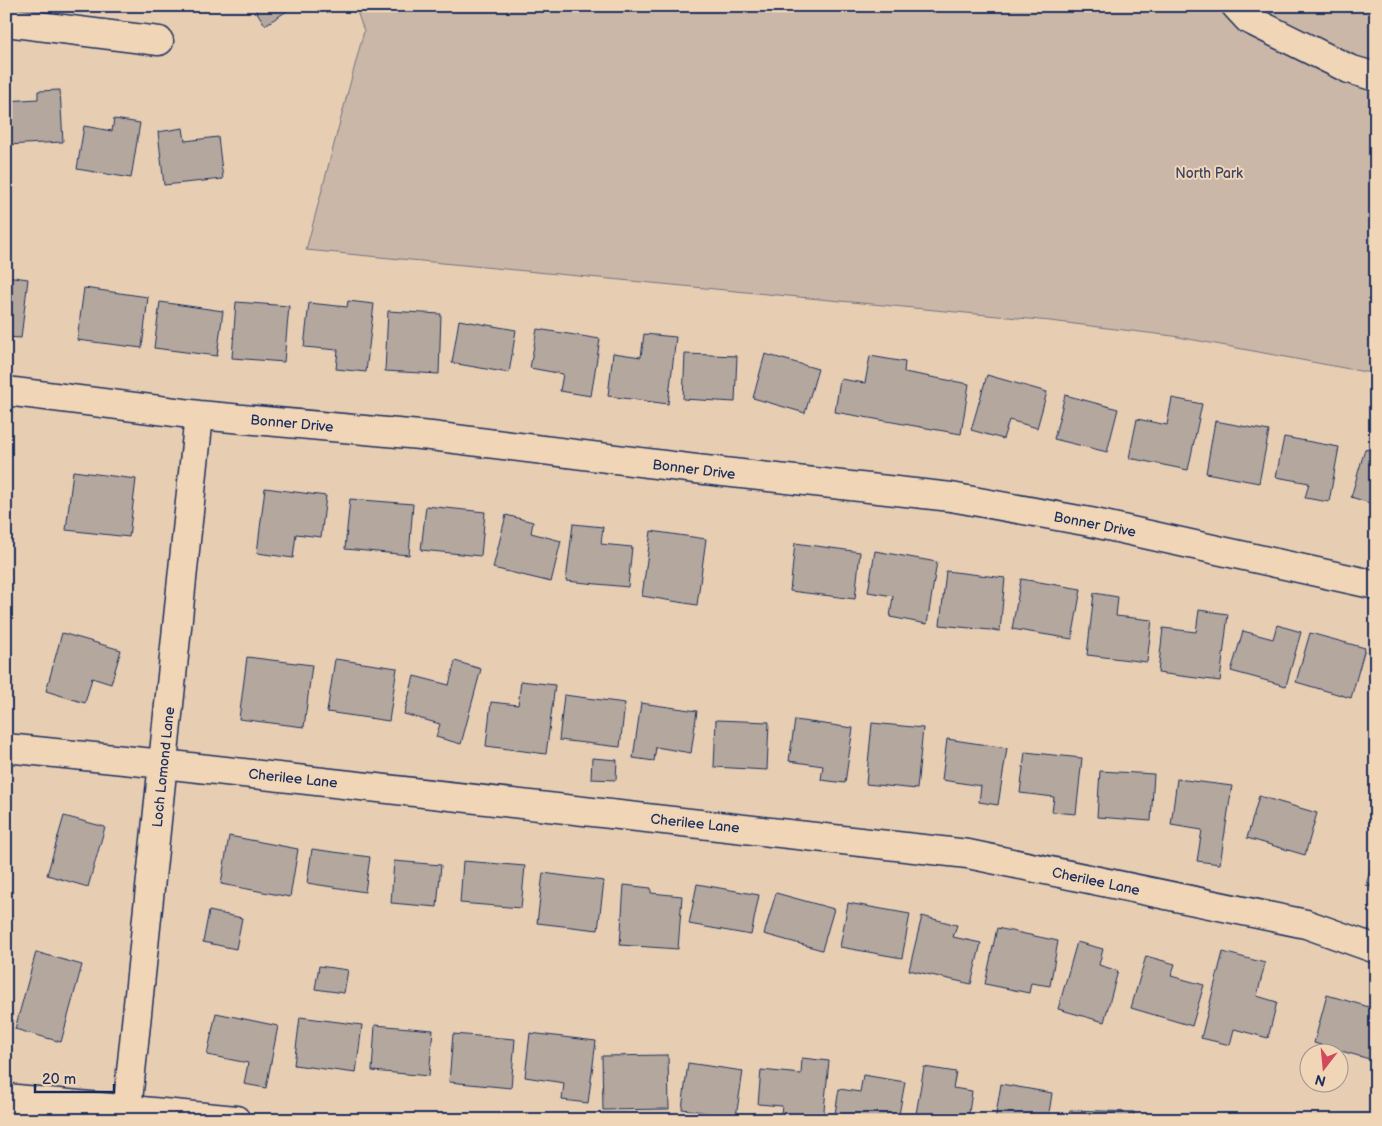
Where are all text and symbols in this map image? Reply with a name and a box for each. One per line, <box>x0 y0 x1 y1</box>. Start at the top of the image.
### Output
park label: North Park <box>1175 165 1243 182</box>
street label: Bonner Drive <box>250 411 334 436</box>
street label: Bonner Drive <box>652 456 736 483</box>
street label: Bonner Drive <box>1052 508 1137 541</box>
street label: Loch Lomond Lane <box>149 706 178 828</box>
street label: Cherilee Lane <box>248 765 338 792</box>
street label: Cherilee Lane <box>650 810 740 837</box>
street label: Cherilee Lane <box>1050 864 1141 899</box>
north arrow <box>1300 1044 1350 1094</box>
scale bar <box>35 1061 114 1093</box>
text: 20 m <box>42 1070 76 1089</box>
text: N <box>1313 1070 1328 1090</box>

